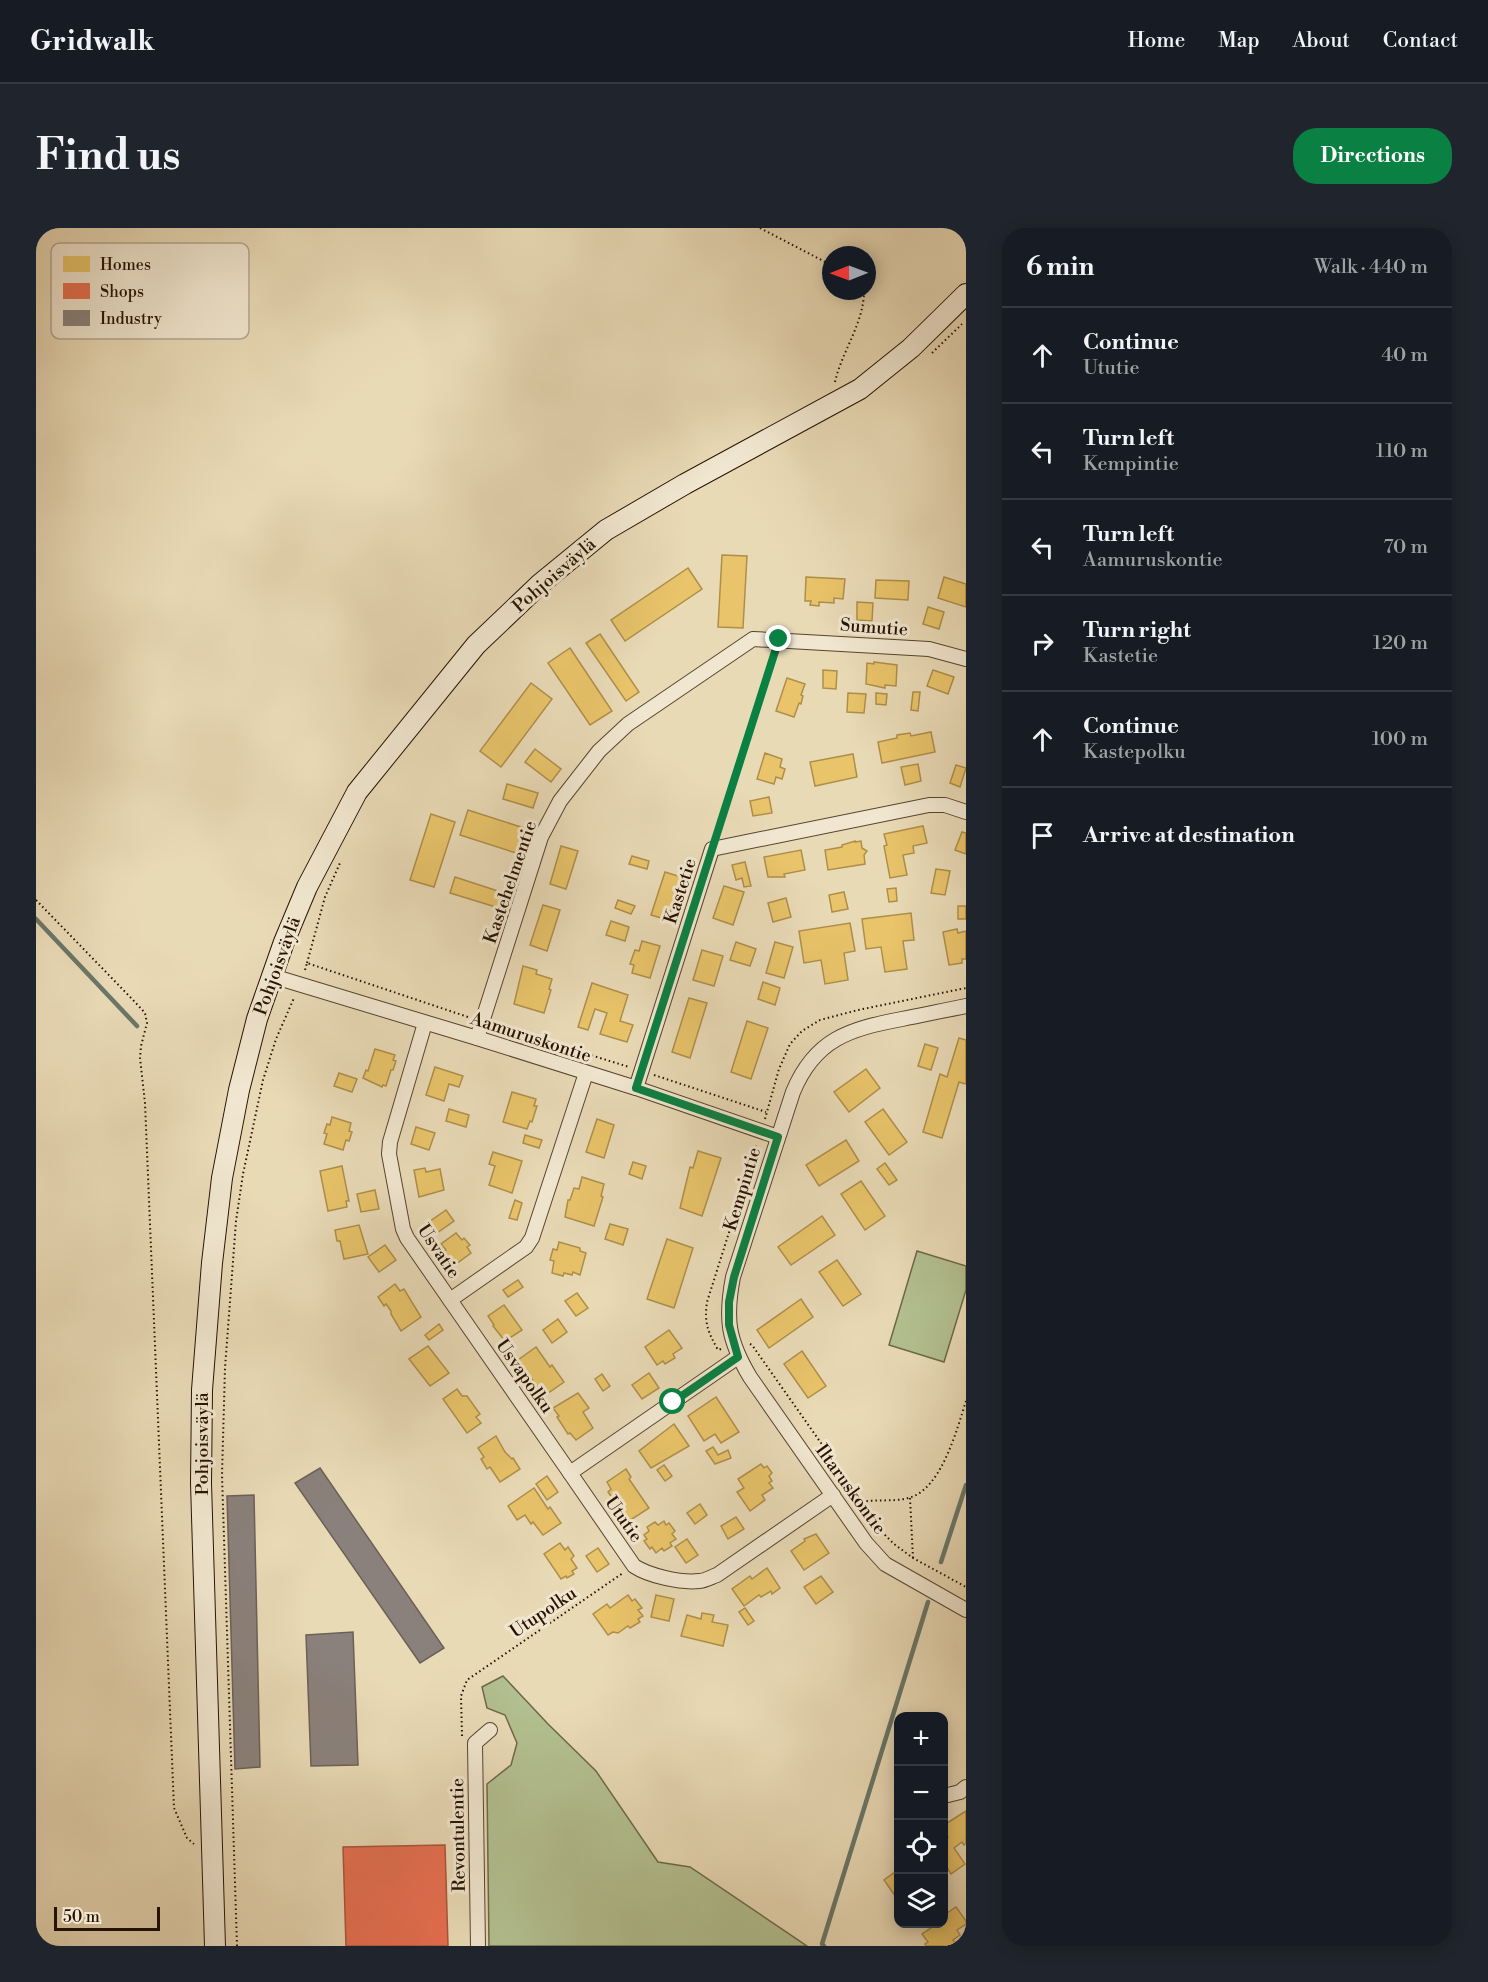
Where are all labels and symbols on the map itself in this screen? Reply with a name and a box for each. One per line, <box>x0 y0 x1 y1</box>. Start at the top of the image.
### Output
legend <box>51 243 249 339</box>
north arrow <box>822 246 876 300</box>
text: Homes <box>100 255 151 275</box>
text: Shops <box>100 282 144 302</box>
text: Industry <box>100 309 162 329</box>
street label: Pohjoisväylä <box>508 532 601 618</box>
street label: Sumutie <box>839 614 909 641</box>
route end <box>765 625 791 651</box>
street label: Kastehelmentie <box>479 818 542 947</box>
street label: Kastetie <box>659 855 702 927</box>
street label: Pohjoisväylä <box>249 913 306 1019</box>
street label: Aamuruskontie <box>467 1007 594 1068</box>
street label: Kempintie <box>719 1145 766 1234</box>
street label: Usvatie <box>412 1220 465 1283</box>
street label: Usvapolku <box>491 1335 559 1418</box>
route start <box>659 1388 685 1414</box>
street label: Pohjoisväylä <box>191 1392 214 1496</box>
street label: Iltaruskontie <box>810 1440 891 1539</box>
street label: Ututie <box>600 1492 648 1547</box>
street label: Utupolku <box>505 1581 582 1643</box>
street label: Revontulentie <box>446 1778 471 1892</box>
scale bar <box>54 1904 160 1932</box>

